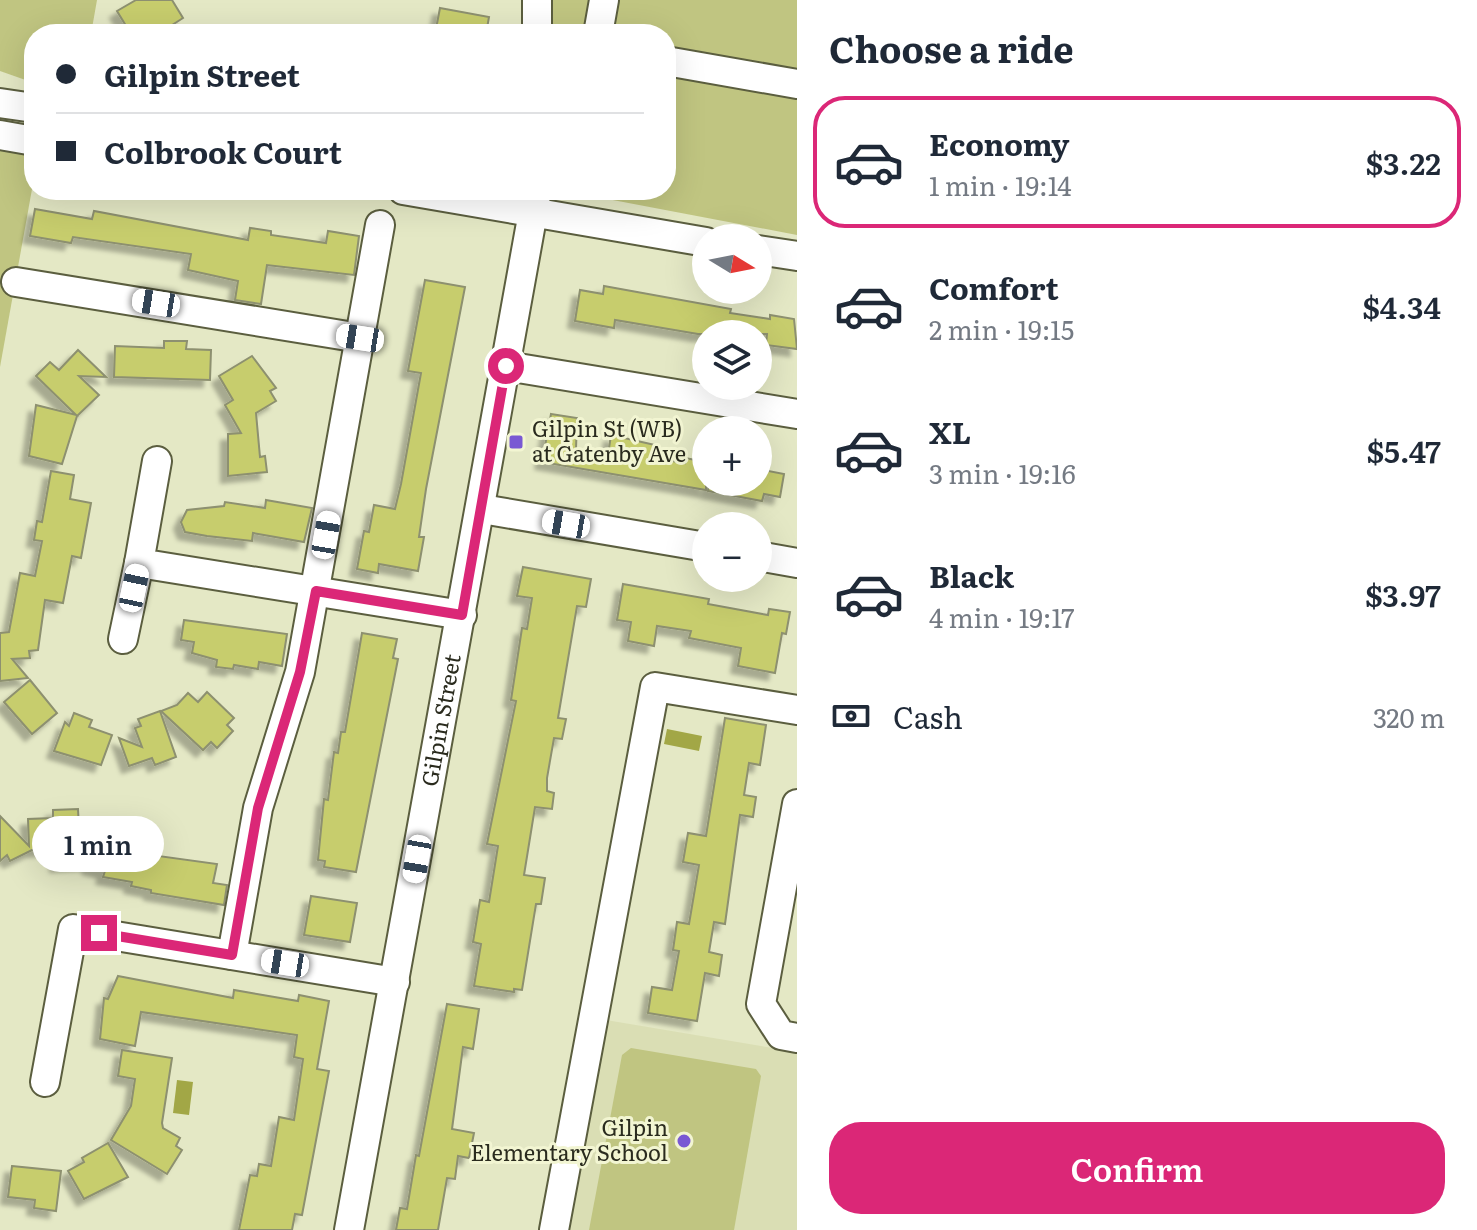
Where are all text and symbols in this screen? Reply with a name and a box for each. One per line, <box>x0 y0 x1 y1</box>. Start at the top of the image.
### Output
text: Choose a ride <box>829 21 1074 74</box>
text: Gilpin Street <box>104 52 300 96</box>
text: Economy <box>929 121 1069 165</box>
icon: car <box>833 126 905 198</box>
text: Colbrook Court <box>104 129 342 173</box>
text: $3.22 <box>1366 140 1441 184</box>
text: 1 min · 19:14 <box>929 165 1072 204</box>
north arrow <box>692 224 772 304</box>
map controls <box>692 224 772 592</box>
text: Comfort <box>929 265 1059 309</box>
icon: car <box>833 270 905 342</box>
text: $4.34 <box>1362 284 1441 328</box>
car <box>130 287 182 319</box>
text: 2 min · 19:15 <box>929 309 1074 348</box>
button: layers <box>692 320 772 400</box>
car <box>334 322 386 354</box>
route start <box>488 348 524 384</box>
text: XL <box>929 409 971 453</box>
place label: Gilpin St (WB) at Gatenby Ave <box>532 411 686 469</box>
icon: car <box>833 414 905 486</box>
button: + <box>692 416 772 496</box>
text: $5.47 <box>1367 428 1441 472</box>
marker: Gilpin St (WB) at Gatenby Ave <box>507 433 525 451</box>
text: 3 min · 19:16 <box>929 453 1076 492</box>
car <box>540 508 592 540</box>
car <box>310 509 342 561</box>
button: − <box>692 512 772 592</box>
text: Black <box>929 553 1014 597</box>
icon: car <box>833 558 905 630</box>
car <box>117 562 151 614</box>
text: $3.97 <box>1365 572 1441 616</box>
text: 4 min · 19:17 <box>929 597 1075 636</box>
street label: Gilpin Street <box>412 651 468 789</box>
icon: cash <box>829 694 873 738</box>
text: Cash <box>893 694 963 738</box>
text: 320 m <box>1373 697 1445 736</box>
callout: 1 min <box>33 817 165 873</box>
text: 1 min <box>64 824 132 863</box>
car <box>401 833 433 885</box>
route end <box>81 915 117 951</box>
car <box>259 947 311 979</box>
place label: Gilpin Elementary School <box>470 1110 668 1168</box>
button: Confirm <box>829 1122 1445 1214</box>
marker: Gilpin Elementary School <box>675 1132 693 1150</box>

